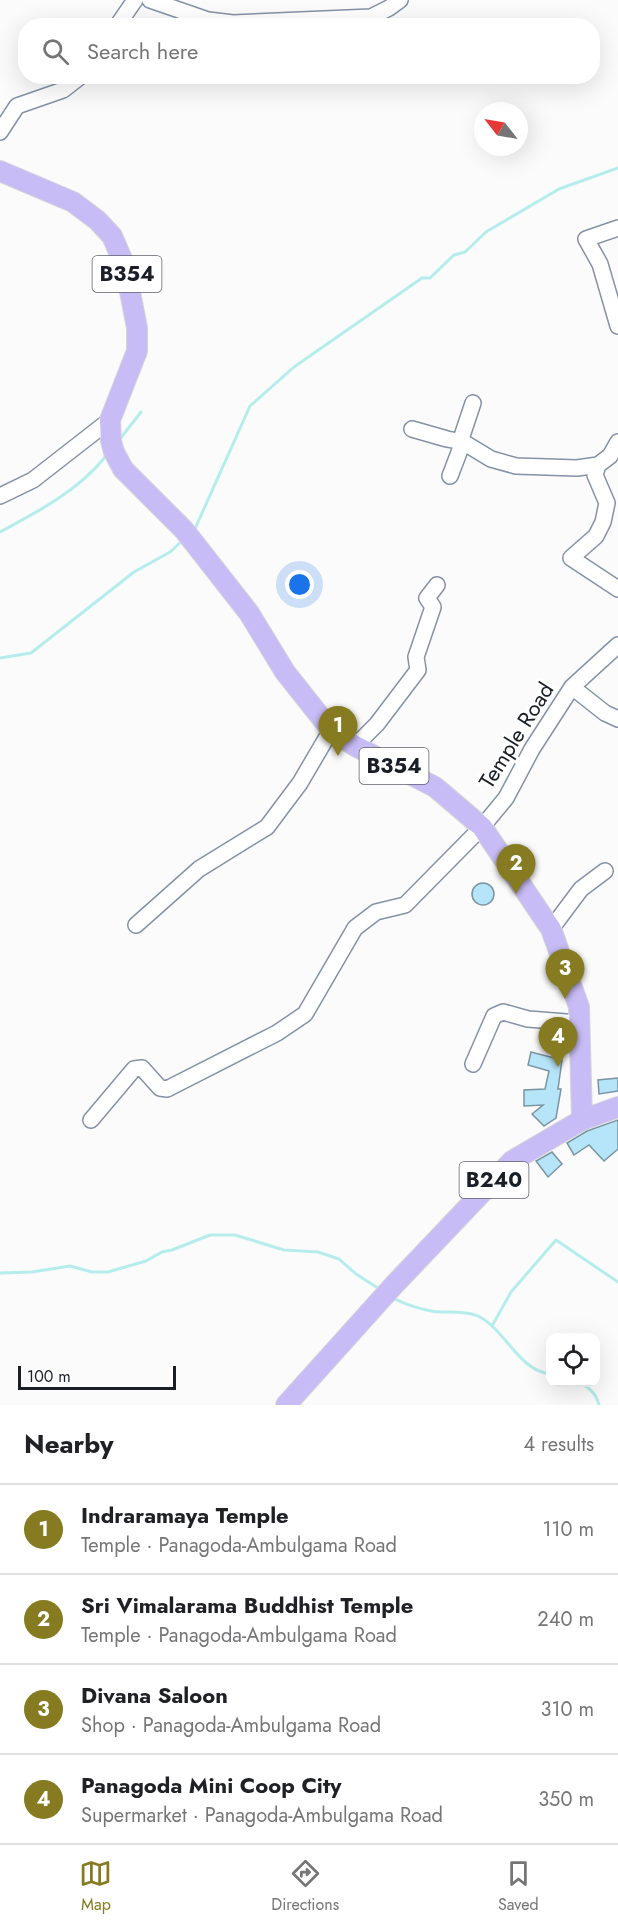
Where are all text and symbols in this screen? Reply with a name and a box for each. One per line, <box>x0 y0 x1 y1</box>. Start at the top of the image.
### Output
search box <box>18 18 600 84</box>
icon: search <box>39 35 72 68</box>
text: Search here <box>87 35 198 67</box>
north arrow <box>474 102 528 156</box>
road number: B354 <box>92 256 162 292</box>
your location <box>285 570 314 599</box>
street label: Temple Road <box>471 676 561 794</box>
pin: 1 <box>318 706 358 756</box>
road number: B354 <box>360 748 428 784</box>
pin: 2 <box>496 844 536 894</box>
pin: 3 <box>546 950 584 999</box>
pin: 4 <box>538 1018 578 1067</box>
road number: B240 <box>460 1162 528 1198</box>
map controls <box>546 1333 600 1387</box>
button: locate <box>546 1333 600 1387</box>
scale bar <box>18 1363 176 1390</box>
text: 100 m <box>27 1365 71 1388</box>
text: Nearby <box>24 1425 113 1463</box>
text: 4 results <box>523 1430 594 1459</box>
text: Indraramaya Temple <box>81 1499 289 1531</box>
text: 1 <box>38 1515 49 1544</box>
text: 110 m <box>542 1515 594 1544</box>
text: Temple · Panagoda-Ambulgama Road <box>81 1531 397 1560</box>
text: Sri Vimalarama Buddhist Temple <box>81 1589 413 1621</box>
text: 2 <box>37 1605 50 1634</box>
text: 240 m <box>537 1605 594 1634</box>
text: Temple · Panagoda-Ambulgama Road <box>81 1621 397 1650</box>
text: Divana Saloon <box>81 1679 228 1711</box>
text: 3 <box>37 1695 50 1724</box>
text: 310 m <box>540 1695 594 1724</box>
text: Shop · Panagoda-Ambulgama Road <box>81 1711 381 1740</box>
text: Panagoda Mini Coop City <box>81 1769 341 1801</box>
text: 4 <box>37 1785 50 1814</box>
text: 350 m <box>538 1785 594 1814</box>
text: Supermarket · Panagoda-Ambulgama Road <box>81 1801 443 1830</box>
tab: Map <box>79 1857 112 1916</box>
tab: Directions <box>271 1857 339 1916</box>
tab: Saved <box>498 1857 539 1916</box>

